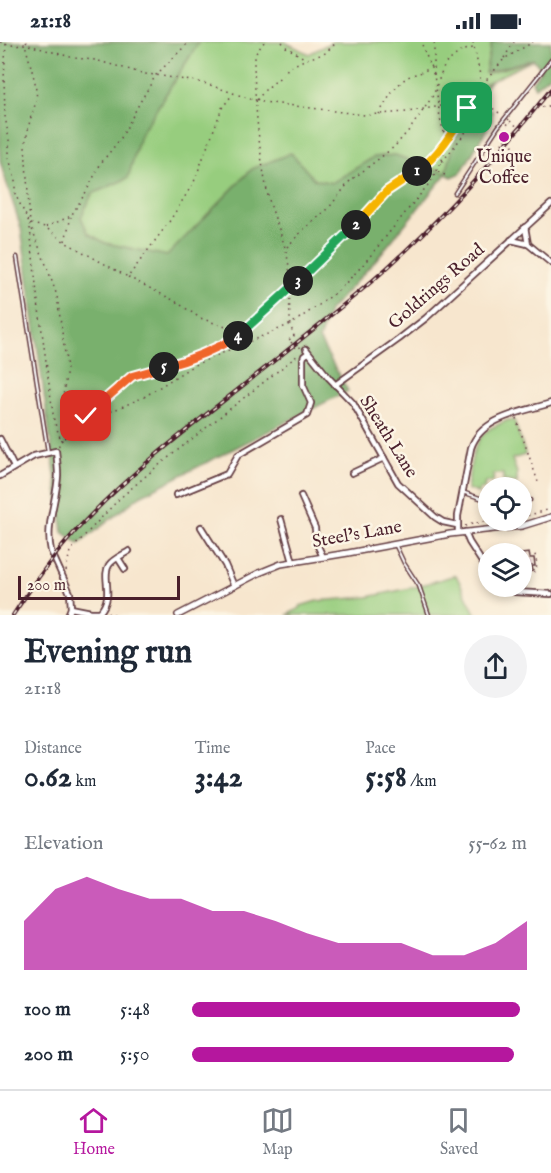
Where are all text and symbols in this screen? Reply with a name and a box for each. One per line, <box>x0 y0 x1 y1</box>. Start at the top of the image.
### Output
text: 21:18 <box>30 7 71 35</box>
pin <box>441 82 492 133</box>
icon: arrive <box>450 91 483 124</box>
marker: Unique Coffee <box>497 130 511 144</box>
place label: Unique Coffee <box>476 146 532 190</box>
pin: 1 <box>402 156 432 186</box>
text: 1 <box>414 161 420 181</box>
pin: 2 <box>341 210 371 240</box>
text: 2 <box>352 215 360 235</box>
street label: Goldrings Road <box>384 239 490 335</box>
pin: 3 <box>283 266 313 296</box>
text: 3 <box>295 271 301 291</box>
pin: 4 <box>223 321 253 351</box>
text: 4 <box>234 326 242 346</box>
pin: 5 <box>149 352 179 382</box>
text: 5 <box>161 357 167 377</box>
pin <box>60 390 111 441</box>
street label: Sheath Lane <box>354 392 422 482</box>
icon: check <box>69 399 102 432</box>
map controls <box>478 477 532 597</box>
button: locate <box>478 477 532 531</box>
street label: Steel's Lane <box>310 516 404 554</box>
button: layers <box>478 543 532 597</box>
scale bar <box>18 573 180 600</box>
text: 200 m <box>27 576 66 596</box>
text: Evening run <box>24 632 192 674</box>
button: share <box>464 635 527 698</box>
text: 21:18 <box>24 676 61 701</box>
text: Distance <box>24 739 82 759</box>
text: Time <box>195 739 230 759</box>
text: Pace <box>365 739 396 759</box>
text: 0.62 <box>24 759 72 797</box>
text: 3:42 <box>195 759 243 797</box>
text: 5:58 <box>365 759 407 797</box>
text: km <box>72 772 96 792</box>
text: /km <box>407 772 437 792</box>
text: Elevation <box>24 831 103 856</box>
text: 55–62 m <box>468 831 527 856</box>
text: 100 m <box>24 997 71 1022</box>
text: 5:48 <box>120 997 150 1022</box>
text: 200 m <box>24 1042 73 1067</box>
text: 5:50 <box>120 1042 150 1067</box>
tab: Home <box>73 1104 115 1160</box>
tab: Map <box>261 1104 294 1160</box>
tab: Saved <box>440 1104 478 1160</box>

